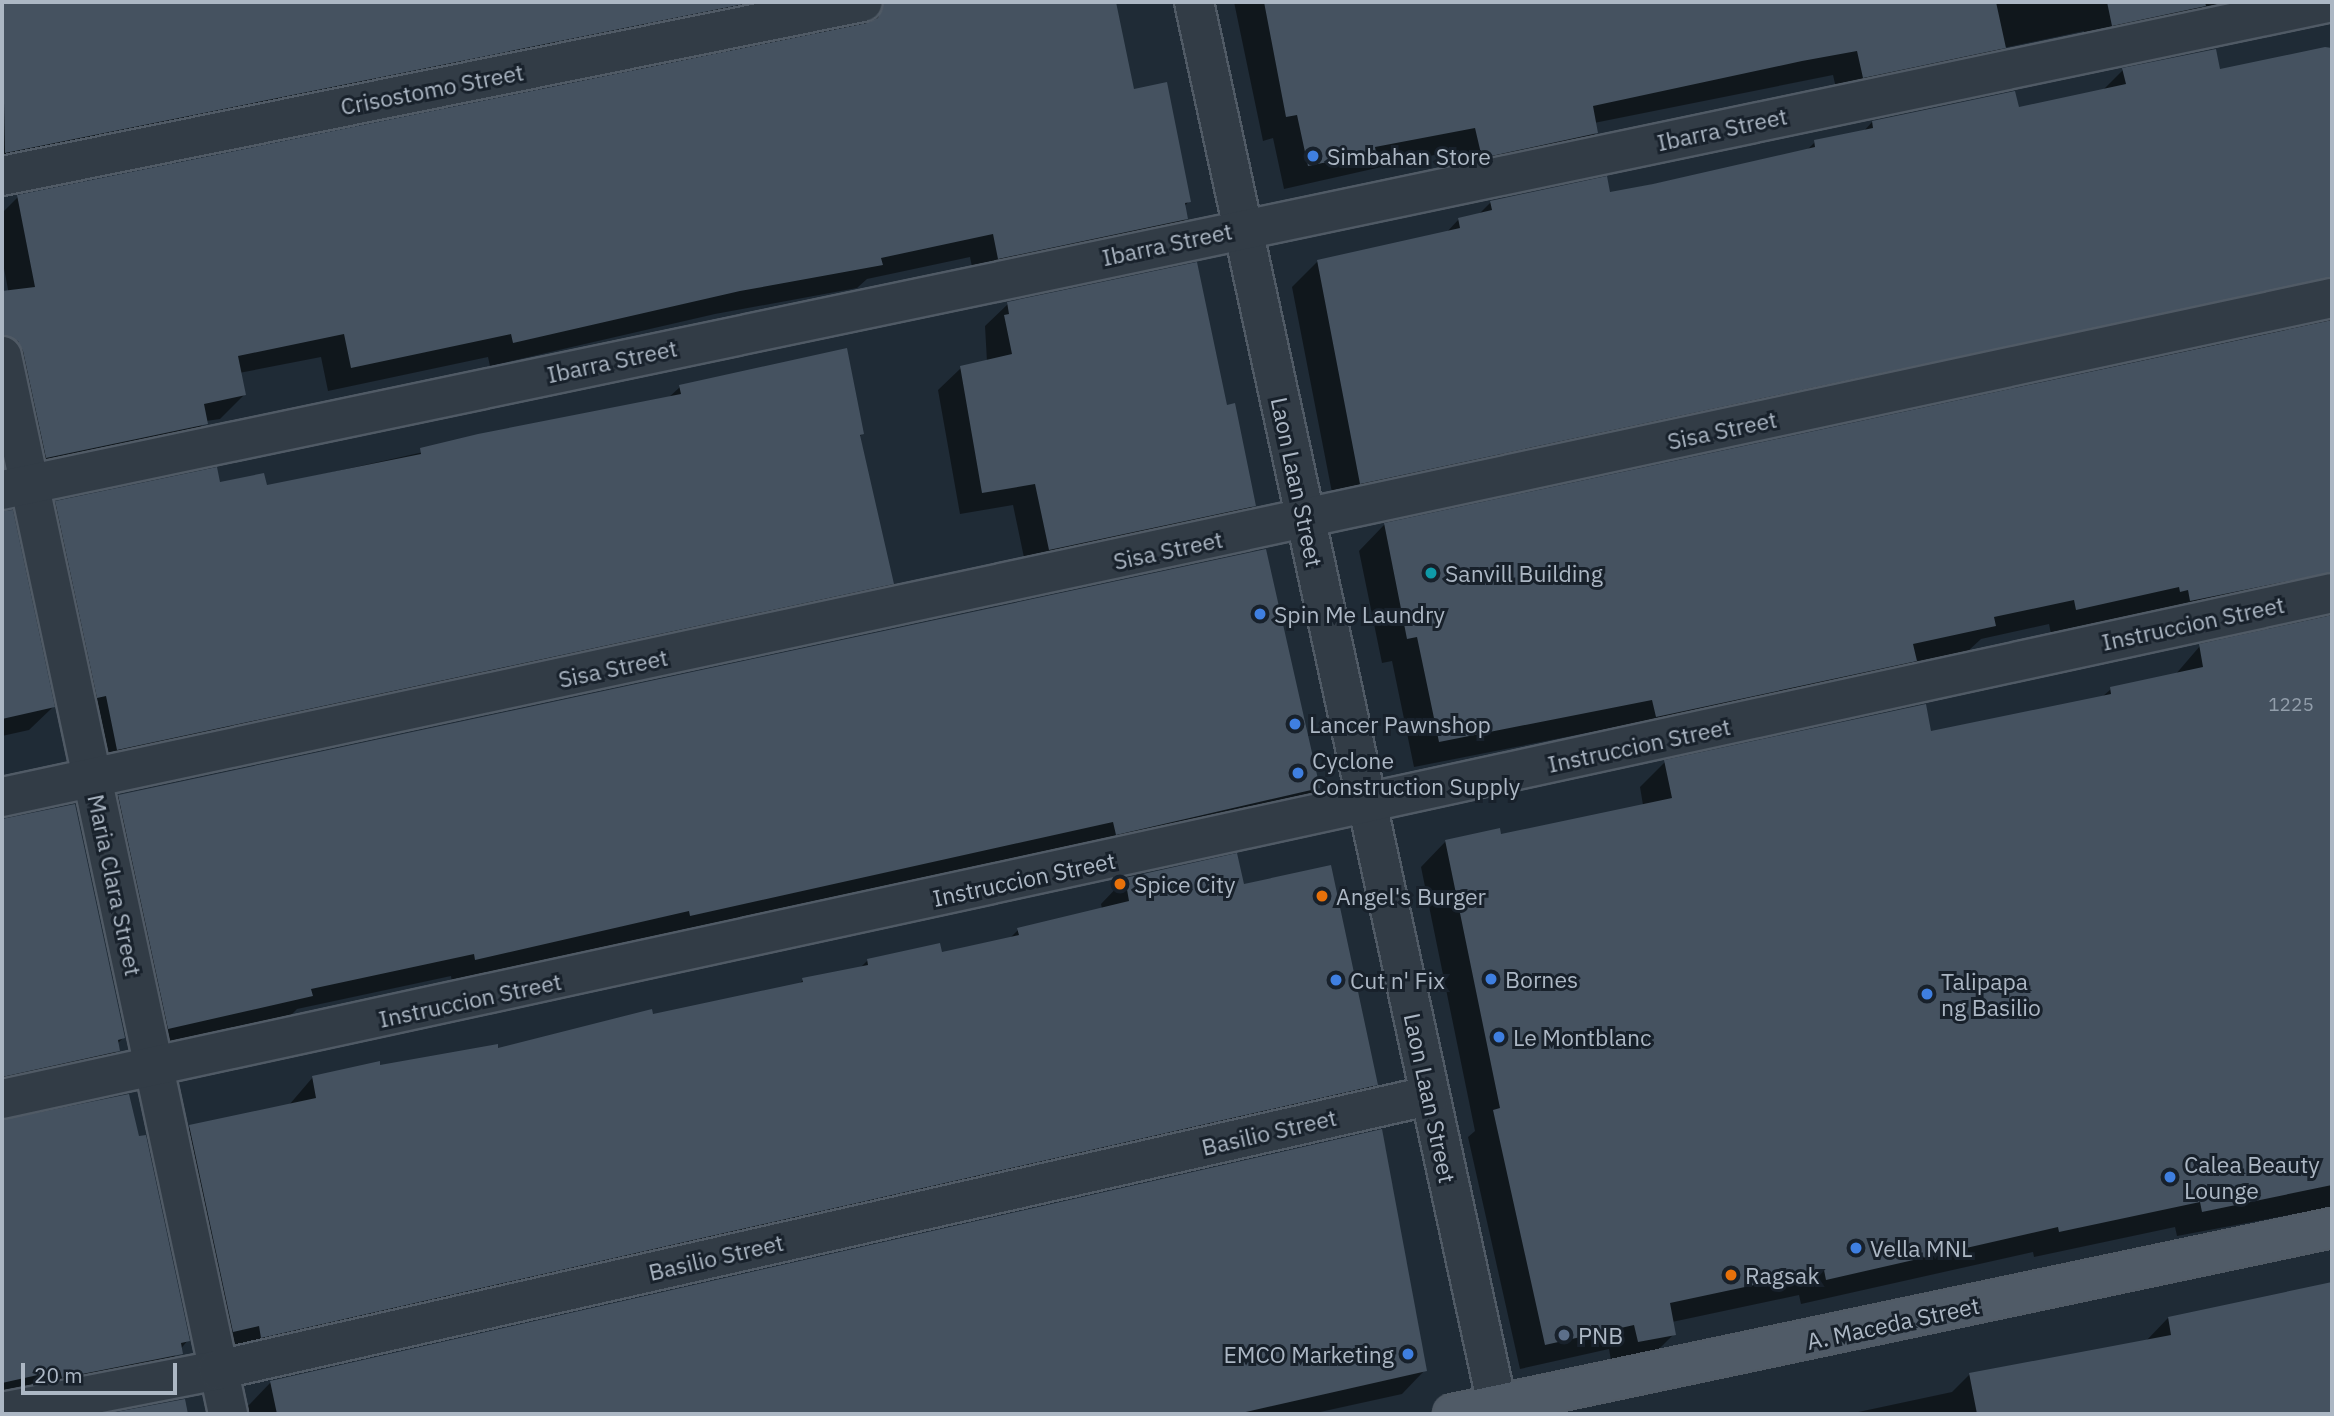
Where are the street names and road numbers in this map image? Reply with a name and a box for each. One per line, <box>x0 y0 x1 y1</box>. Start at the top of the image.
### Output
street label: Crisostomo Street <box>338 58 526 120</box>
street label: Ibarra Street <box>1654 102 1790 156</box>
street label: Ibarra Street <box>1099 217 1235 271</box>
street label: Ibarra Street <box>544 334 680 388</box>
street label: Laon Laan Street <box>1266 395 1328 569</box>
street label: Sisa Street <box>1665 405 1779 455</box>
street label: Sisa Street <box>1111 525 1225 575</box>
street label: Instruccion Street <box>2099 590 2287 656</box>
street label: Sisa Street <box>556 643 670 693</box>
street label: Instruccion Street <box>1545 712 1733 778</box>
street label: Maria Clara Street <box>82 792 148 978</box>
street label: Instruccion Street <box>930 846 1118 912</box>
street label: Instruccion Street <box>376 967 564 1033</box>
street label: Laon Laan Street <box>1399 1011 1461 1185</box>
street label: Basilio Street <box>1199 1103 1339 1161</box>
street label: Basilio Street <box>646 1228 786 1286</box>
street label: A. Maceda Street <box>1804 1291 1982 1355</box>

